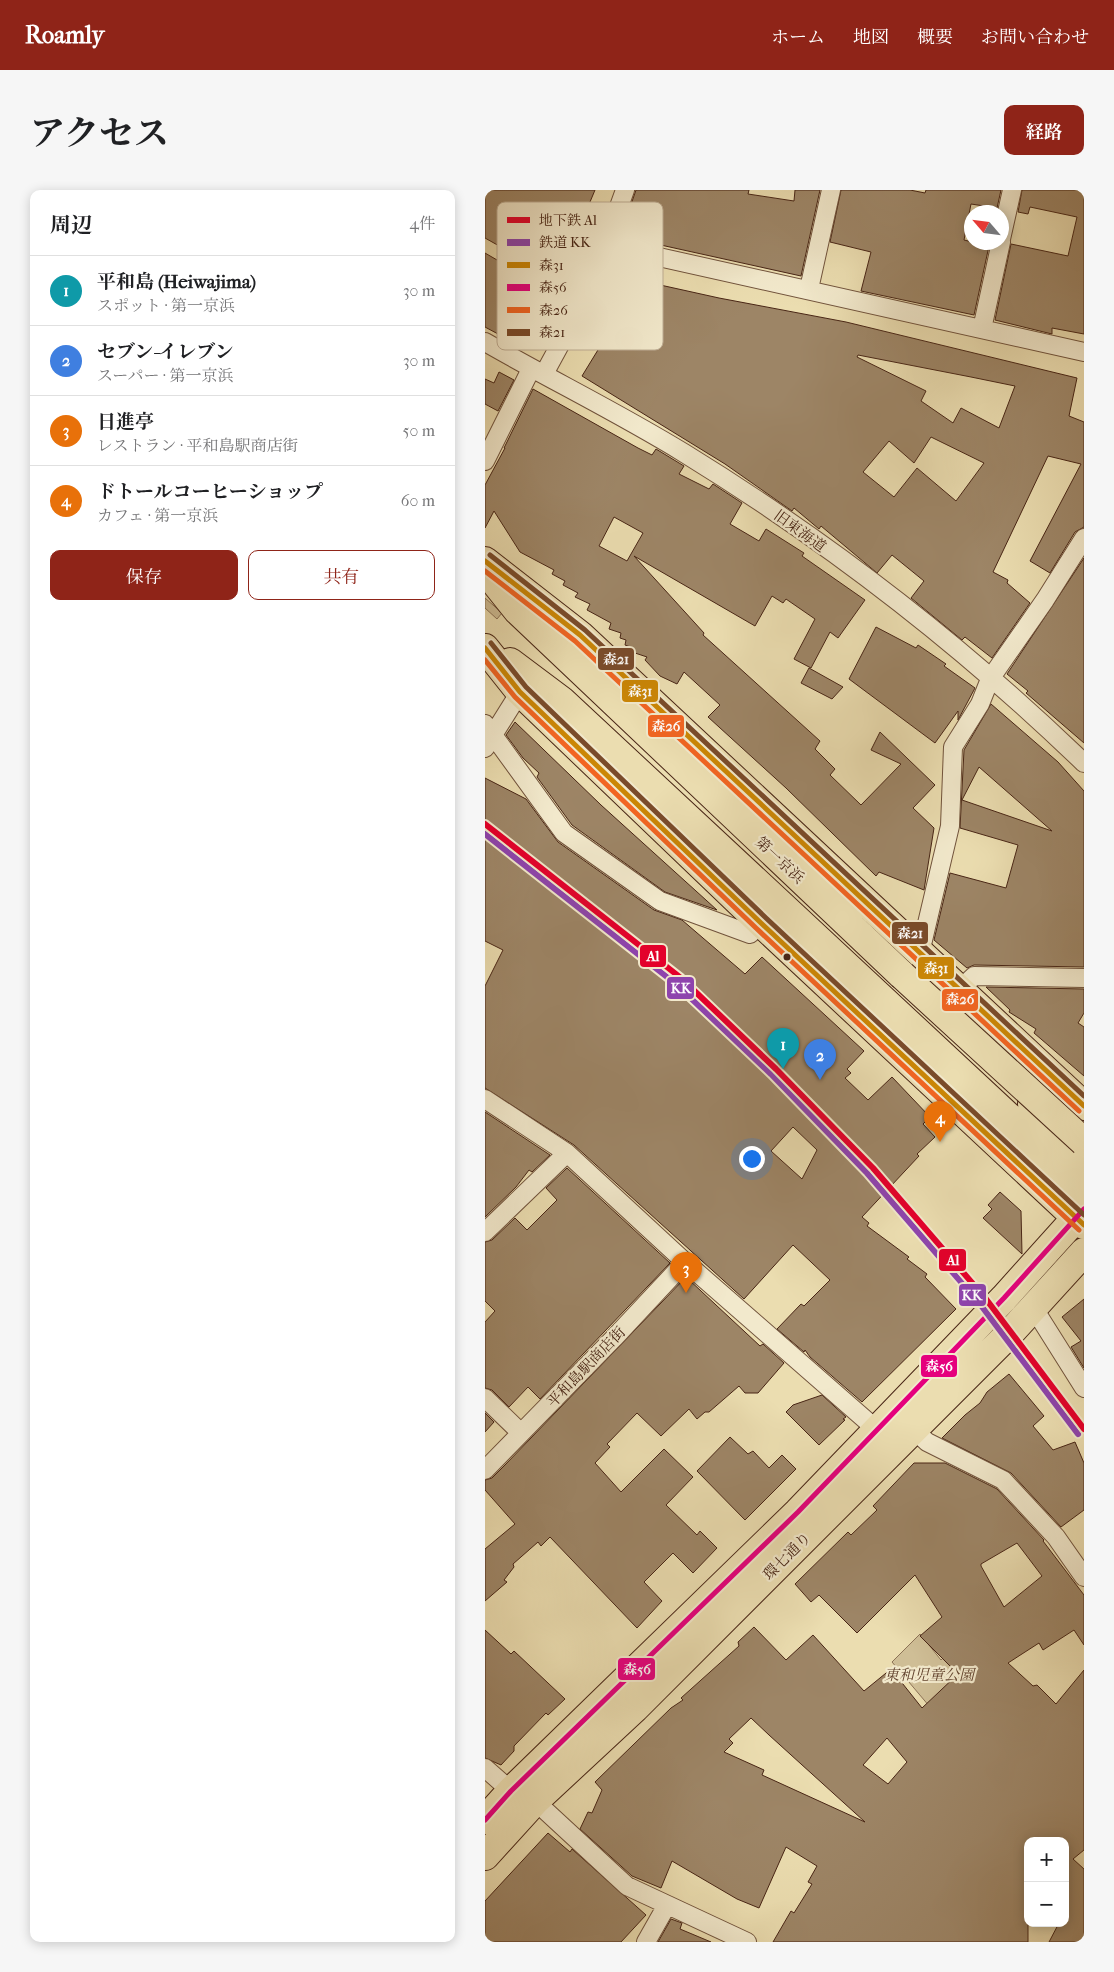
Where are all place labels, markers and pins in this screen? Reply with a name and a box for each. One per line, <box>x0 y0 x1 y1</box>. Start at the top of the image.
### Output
unlabelled marker <box>782 952 792 962</box>
pin: 1 <box>767 1028 799 1069</box>
pin: 2 <box>804 1039 836 1080</box>
pin: 4 <box>924 1101 956 1142</box>
pin: 3 <box>670 1252 702 1293</box>

